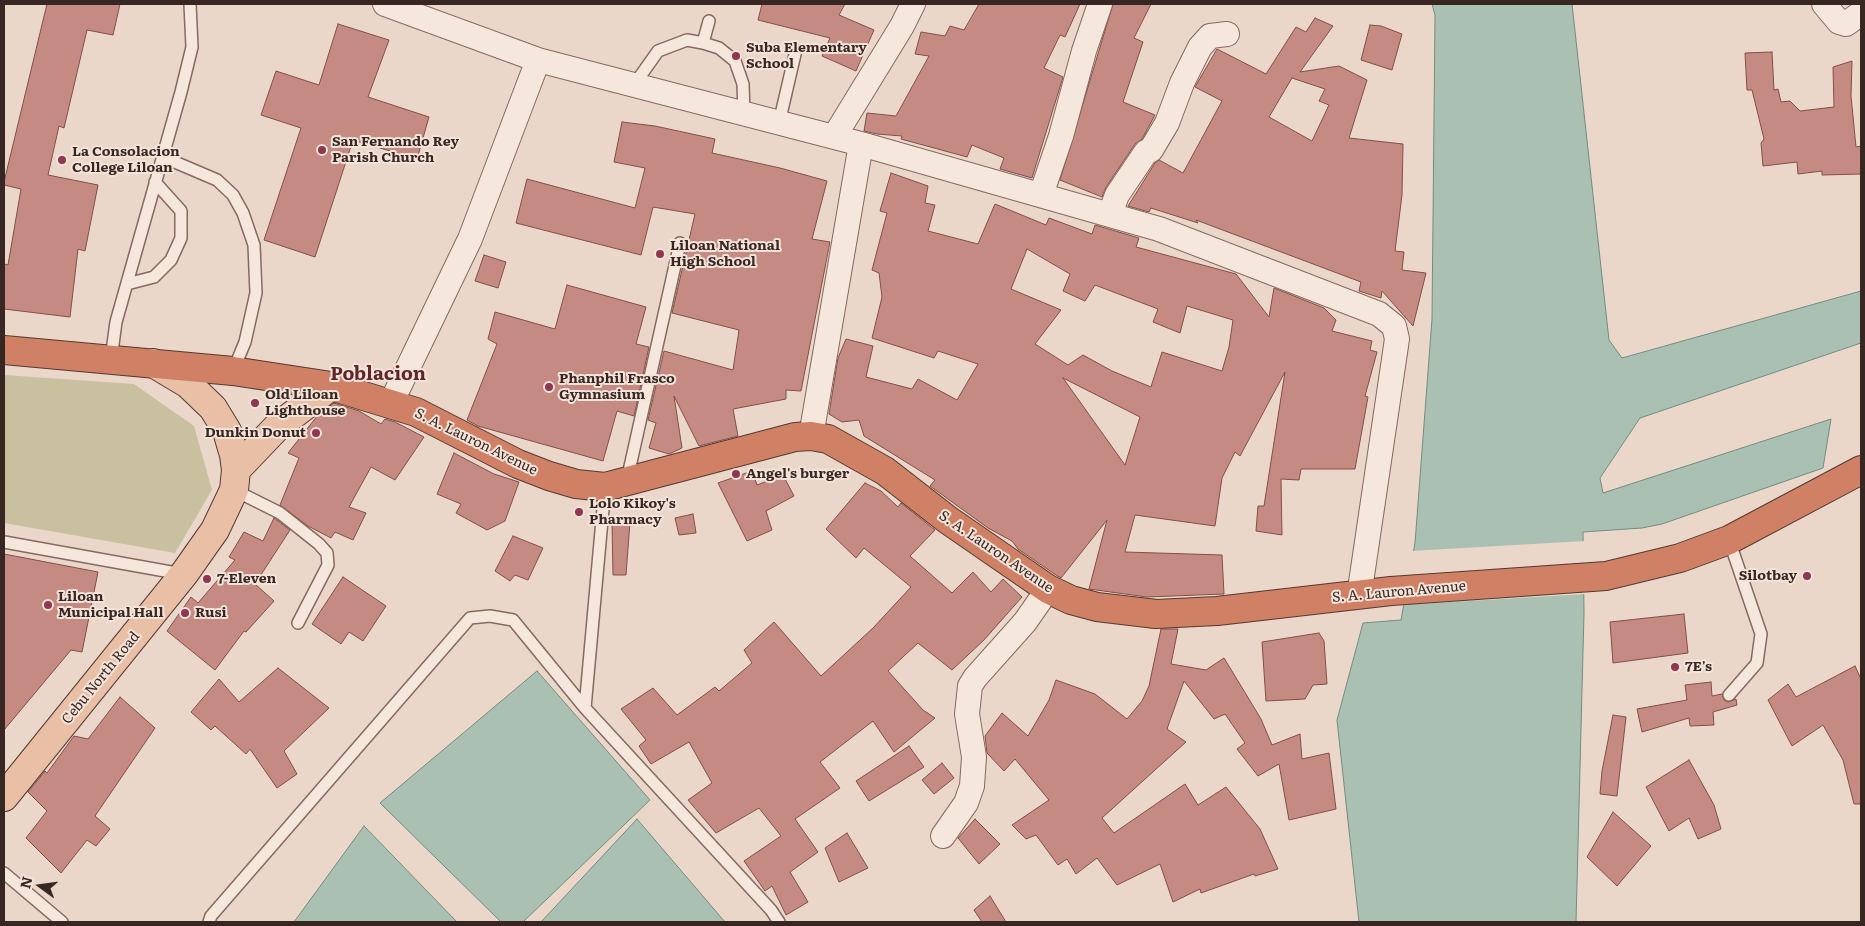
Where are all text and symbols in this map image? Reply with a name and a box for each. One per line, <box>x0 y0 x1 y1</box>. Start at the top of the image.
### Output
place label: Suba Elementary School <box>746 40 867 72</box>
marker: Suba Elementary School <box>730 50 742 62</box>
place label: San Fernando Rey Parish Church <box>332 134 459 166</box>
place label: La Consolacion College Liloan <box>72 144 180 176</box>
marker: San Fernando Rey Parish Church <box>316 144 328 156</box>
marker: La Consolacion College Liloan <box>56 154 68 166</box>
place label: Liloan National High School <box>670 238 780 270</box>
marker: Liloan National High School <box>654 248 666 260</box>
district label: Poblacion <box>330 363 426 385</box>
place label: Phanphil Frasco Gymnasium <box>559 371 675 404</box>
marker: Phanphil Frasco Gymnasium <box>543 381 555 393</box>
place label: Old Liloan Lighthouse <box>265 387 346 420</box>
marker: Old Liloan Lighthouse <box>249 397 261 409</box>
street label: S. A. Lauron Avenue <box>412 405 540 479</box>
place label: Dunkin Donut <box>205 425 306 441</box>
marker: Dunkin Donut <box>310 427 322 439</box>
place label: Angel's burger <box>746 466 849 482</box>
marker: Angel's burger <box>730 468 742 480</box>
place label: Lolo Kikoy's Pharmacy <box>589 496 676 528</box>
marker: Lolo Kikoy's Pharmacy <box>573 506 585 518</box>
street label: S. A. Lauron Avenue <box>936 507 1056 597</box>
place label: Silotbay <box>1739 568 1797 584</box>
marker: Silotbay <box>1801 570 1813 582</box>
place label: 7-Eleven <box>217 571 276 587</box>
marker: 7-Eleven <box>201 573 213 585</box>
street label: S. A. Lauron Avenue <box>1331 578 1467 606</box>
place label: Liloan Municipal Hall <box>58 589 164 622</box>
marker: Liloan Municipal Hall <box>42 599 54 611</box>
place label: Rusi <box>195 605 227 621</box>
marker: Rusi <box>179 607 191 619</box>
street label: Cebu North Road <box>59 628 143 728</box>
place label: 7E's <box>1685 659 1712 675</box>
marker: 7E's <box>1669 661 1681 673</box>
north arrow <box>15 861 65 911</box>
text: N <box>14 874 37 890</box>

